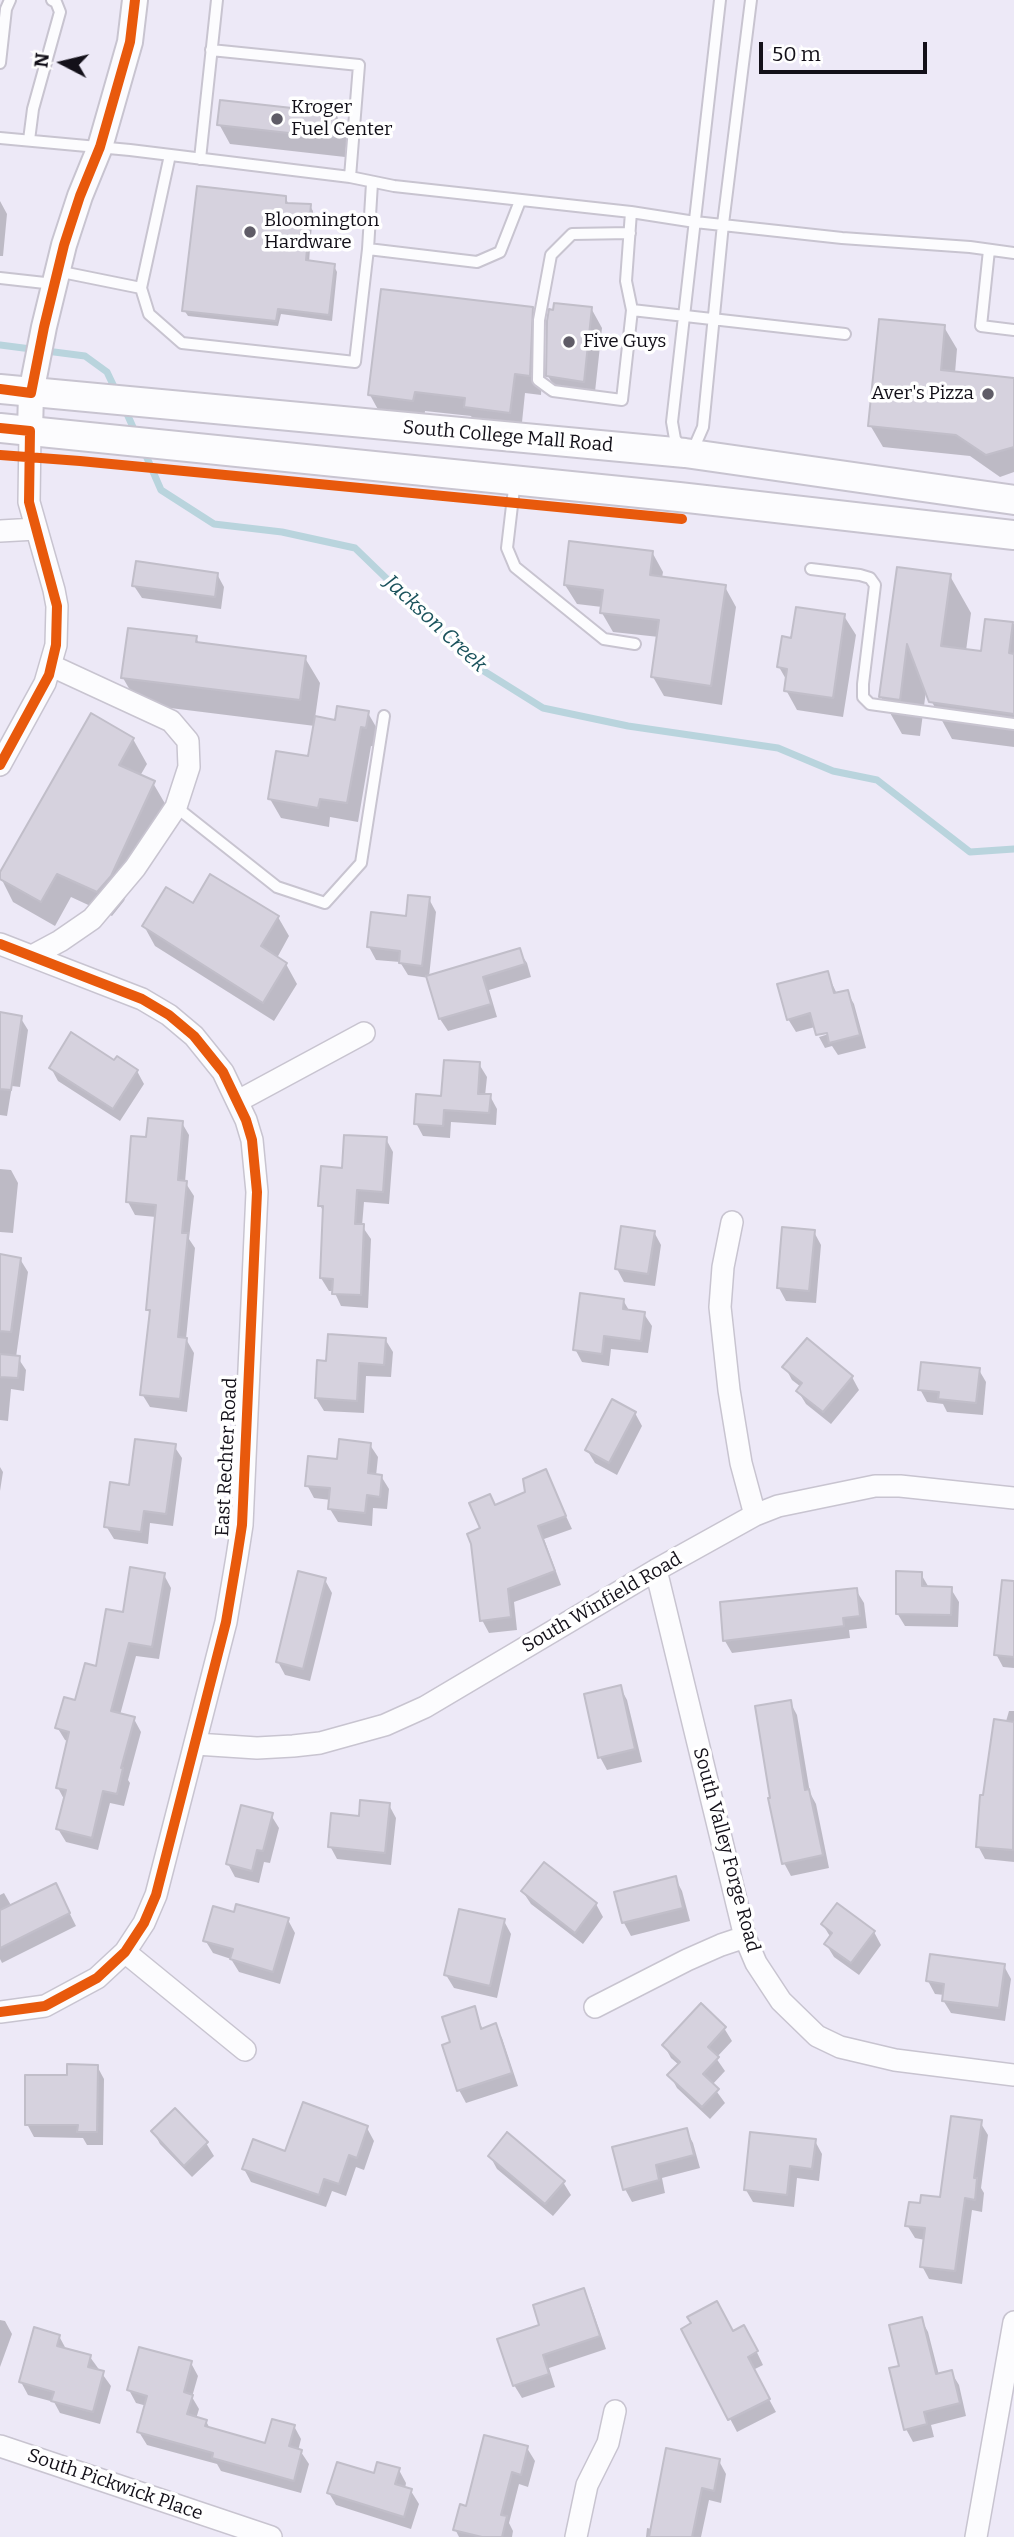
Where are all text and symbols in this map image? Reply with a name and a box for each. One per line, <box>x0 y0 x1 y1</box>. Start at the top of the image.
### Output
north arrow <box>28 28 98 98</box>
scale bar <box>762 28 930 72</box>
text: 50 m <box>772 41 821 67</box>
text: N <box>29 52 54 69</box>
place label: Kroger Fuel Center <box>291 97 392 141</box>
marker: Kroger Fuel Center <box>269 111 285 127</box>
place label: Bloomington Hardware <box>264 210 379 254</box>
marker: Bloomington Hardware <box>242 224 258 240</box>
place label: Five Guys <box>583 331 666 353</box>
marker: Five Guys <box>561 334 577 350</box>
place label: Aver's Pizza <box>871 383 974 405</box>
marker: Aver's Pizza <box>980 386 996 402</box>
street label: South College Mall Road <box>402 416 614 458</box>
water label: Jackson Creek <box>379 570 491 678</box>
street label: East Rechter Road <box>211 1377 243 1537</box>
street label: South Winfield Road <box>518 1548 686 1658</box>
street label: South Valley Forge Road <box>688 1745 764 1955</box>
street label: South Pickwick Place <box>24 2444 206 2526</box>

